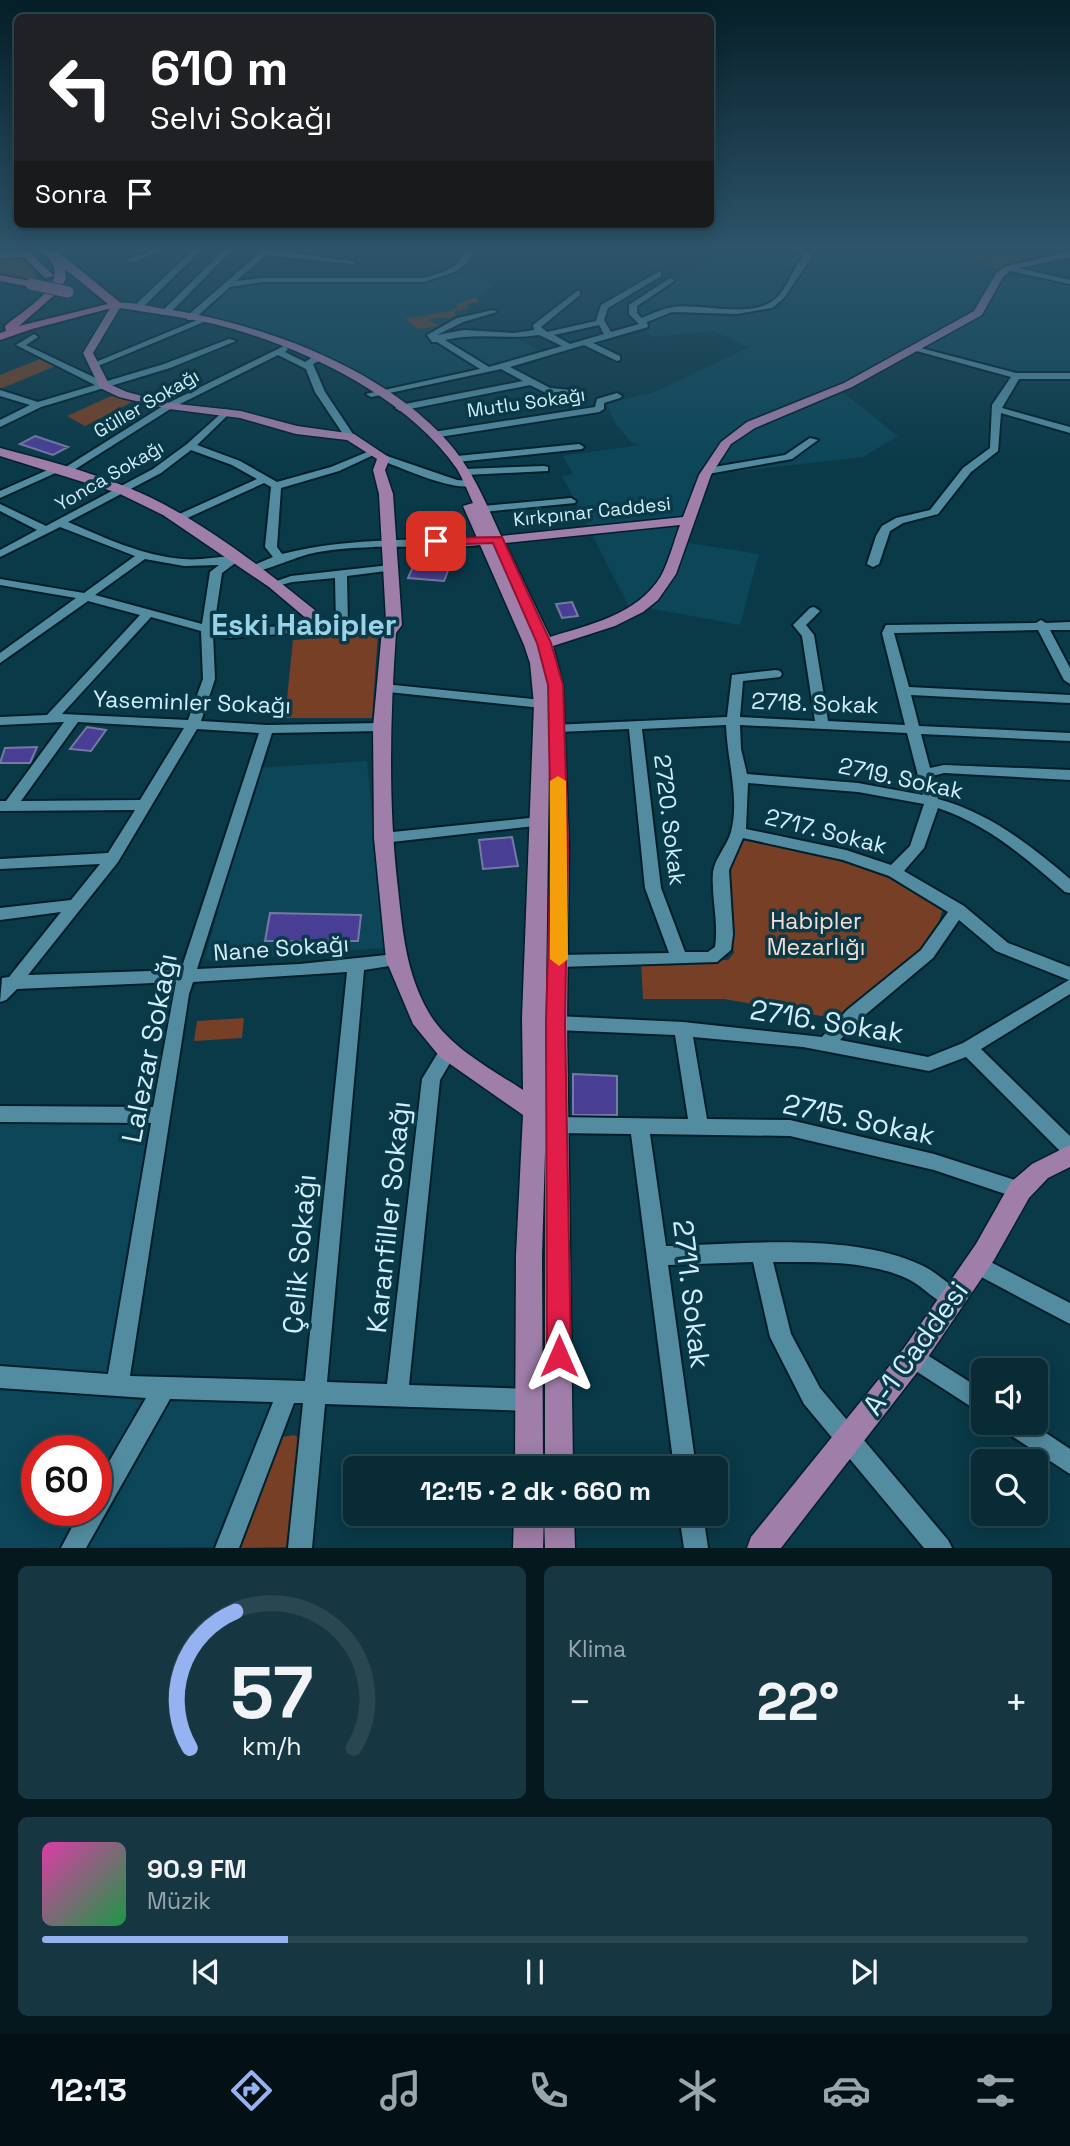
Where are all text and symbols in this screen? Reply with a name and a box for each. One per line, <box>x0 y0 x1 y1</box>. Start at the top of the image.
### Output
text: 610 m <box>150 37 288 99</box>
icon: left <box>35 42 126 133</box>
text: Selvi Sokağı <box>150 98 332 138</box>
icon: arrive <box>121 175 159 213</box>
text: Sonra <box>35 177 107 211</box>
street label: Güller Sokağı <box>89 363 203 444</box>
street label: Mutlu Sokağı <box>465 382 587 423</box>
street label: Yonca Sokağı <box>50 434 168 517</box>
street label: Kırkpınar Caddesi <box>512 491 672 532</box>
pin <box>406 511 466 571</box>
icon: arrive <box>417 522 455 560</box>
district label: Eski Habipler <box>211 605 397 644</box>
street label: Yaseminler Sokağı <box>92 684 292 720</box>
street label: 2718. Sokak <box>751 686 879 720</box>
street label: 2719. Sokak <box>836 750 966 806</box>
street label: 2720. Sokak <box>647 753 693 887</box>
street label: 2717. Sokak <box>762 801 890 861</box>
park label: Habipler Mezarlığı <box>767 906 865 962</box>
street label: Nane Sokağı <box>212 928 350 968</box>
street label: Lalezar Sokağı <box>113 950 185 1146</box>
street label: 2716. Sokak <box>748 991 906 1051</box>
street label: 2715. Sokak <box>780 1085 938 1153</box>
street label: Karanfiller Sokağı <box>358 1099 418 1335</box>
street label: Çelik Sokağı <box>274 1173 324 1335</box>
street label: 2711. Sokak <box>665 1218 719 1370</box>
street label: A-1 Caddesi <box>854 1274 976 1422</box>
position arrow <box>522 1319 596 1393</box>
map controls <box>971 1358 1048 1526</box>
button: sound <box>971 1358 1048 1435</box>
speed limit sign: 60 <box>21 1435 112 1526</box>
button: search <box>971 1449 1048 1526</box>
text: 12:15 · 2 dk · 660 m <box>420 1474 651 1508</box>
text: Klima <box>568 1634 626 1664</box>
text: 57 <box>230 1647 314 1740</box>
text: 22° <box>757 1669 839 1735</box>
text: − <box>568 1678 592 1726</box>
text: + <box>1004 1678 1028 1726</box>
text: km/h <box>242 1730 302 1762</box>
text: 90.9 FM <box>147 1852 247 1886</box>
text: Müzik <box>147 1886 211 1916</box>
icon: previous <box>187 1953 225 1991</box>
icon: pause <box>516 1953 554 1991</box>
icon: next <box>845 1953 883 1991</box>
icon: directions <box>227 2066 276 2115</box>
icon: music <box>376 2066 425 2115</box>
icon: phone <box>524 2066 573 2115</box>
icon: climate <box>673 2066 722 2115</box>
icon: car <box>822 2066 871 2115</box>
icon: filters <box>971 2066 1020 2115</box>
text: 12:13 <box>50 2070 127 2110</box>

